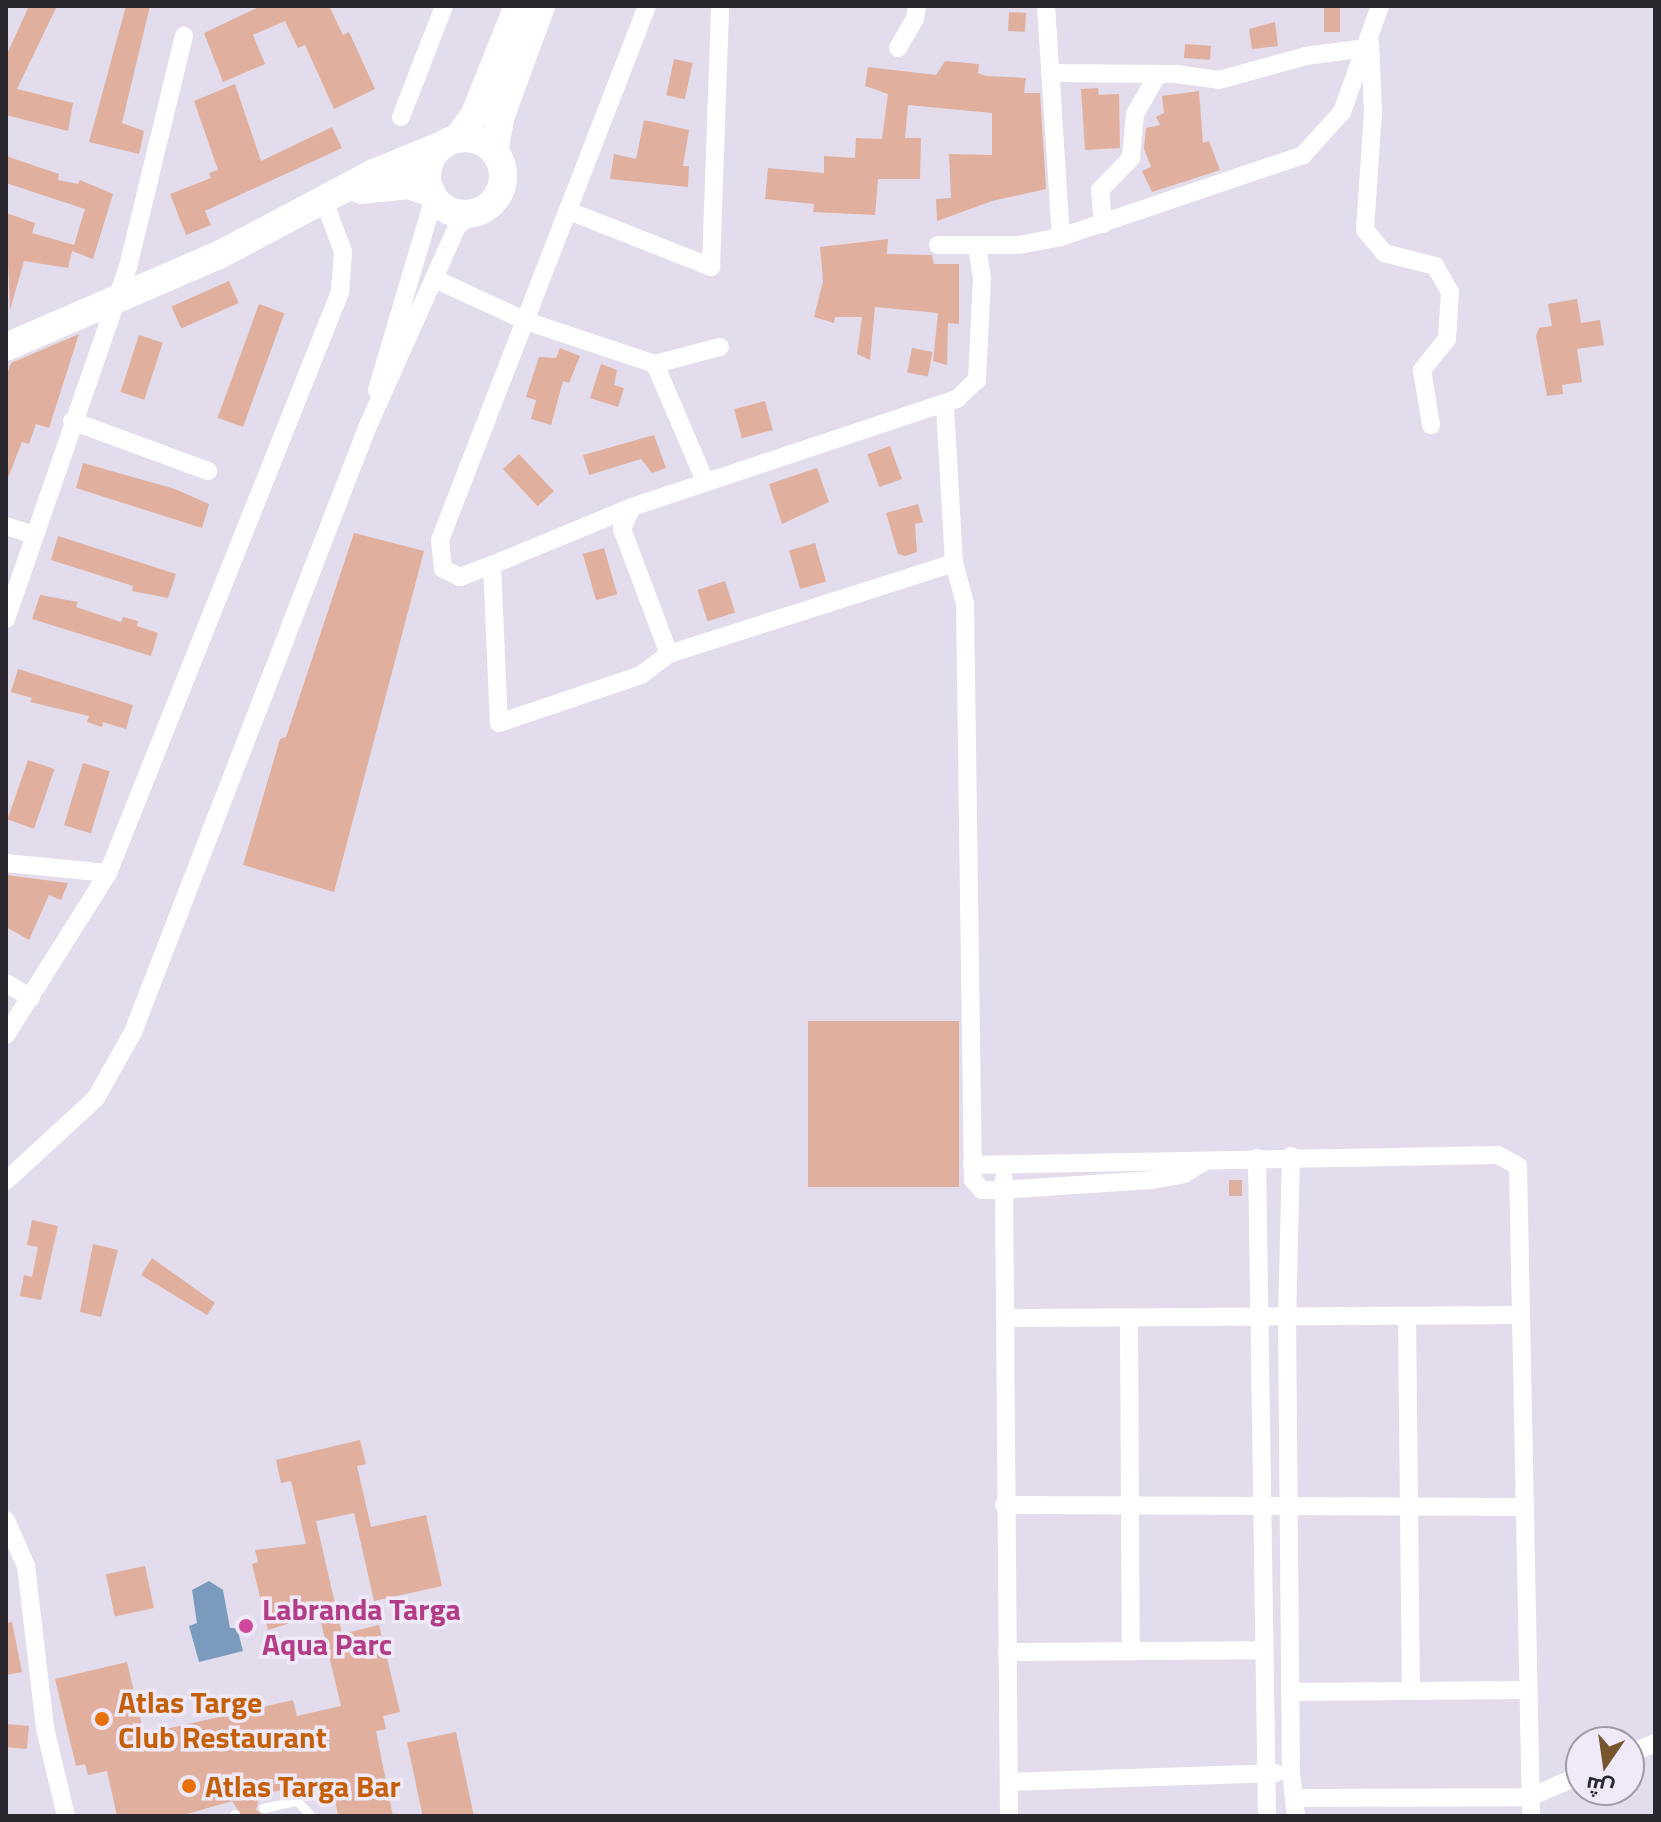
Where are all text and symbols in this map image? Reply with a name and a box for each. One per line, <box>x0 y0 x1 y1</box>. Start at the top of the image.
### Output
place label: Labranda Targa Aqua Parc <box>262 1591 461 1662</box>
marker: Labranda Targa Aqua Parc <box>237 1617 255 1635</box>
place label: Atlas Targe Club Restaurant <box>118 1684 327 1754</box>
marker: Atlas Targe Club Restaurant <box>93 1710 111 1728</box>
north arrow <box>1565 1726 1645 1806</box>
place label: Atlas Targa Bar <box>205 1768 401 1804</box>
text: ش <box>1582 1768 1618 1807</box>
marker: Atlas Targa Bar <box>180 1777 198 1795</box>

